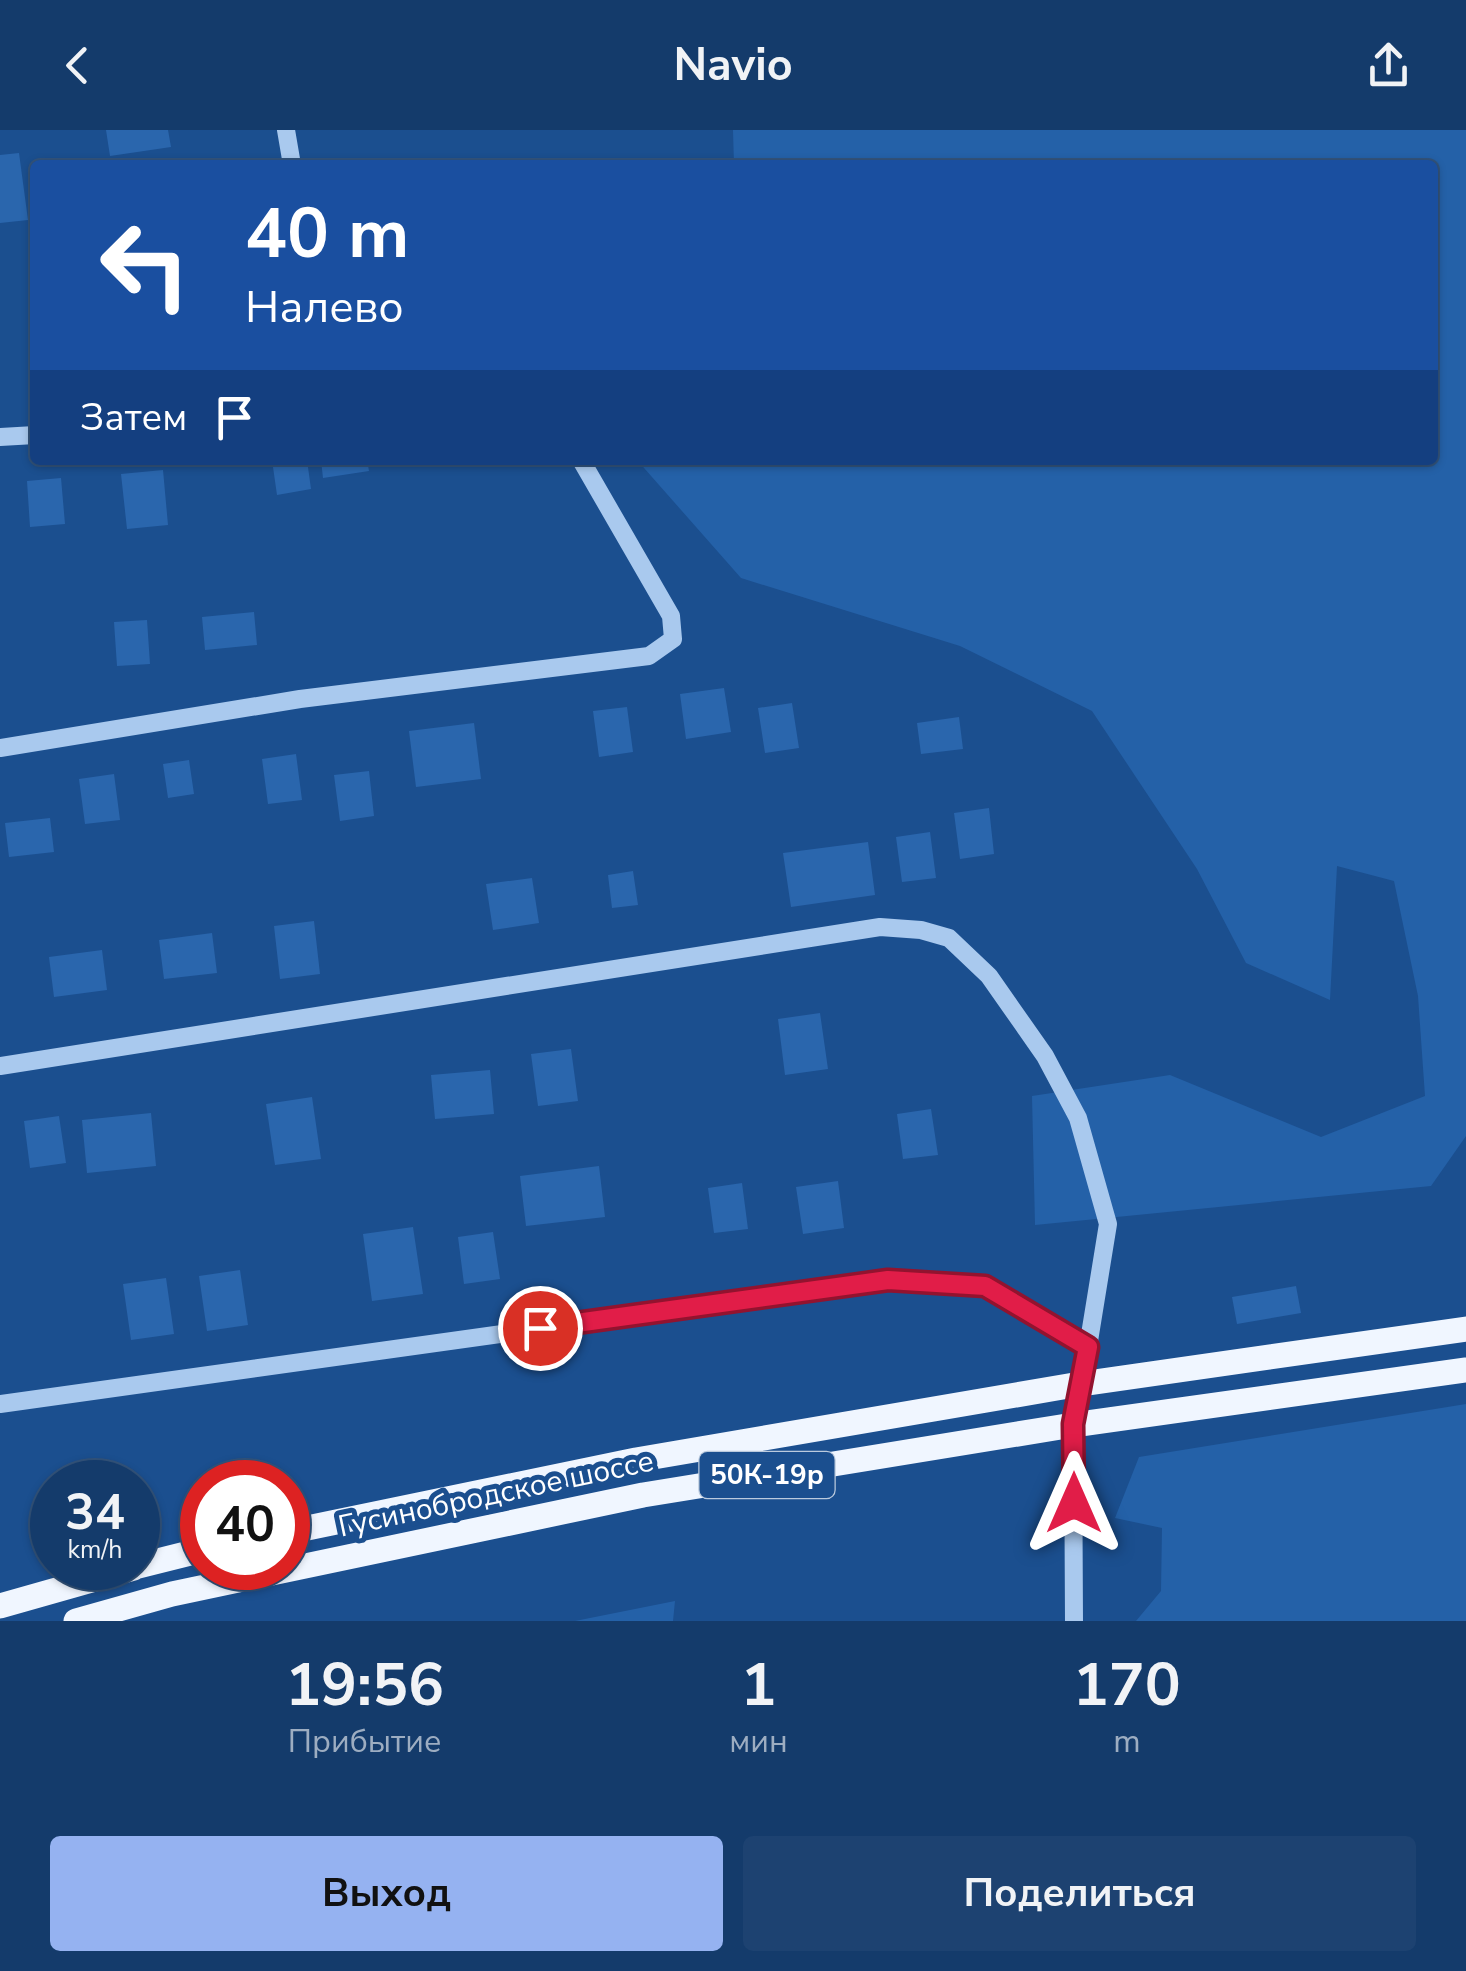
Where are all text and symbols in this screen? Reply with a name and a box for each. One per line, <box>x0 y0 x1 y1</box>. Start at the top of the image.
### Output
text: Navio <box>673 35 793 96</box>
icon: back <box>50 38 105 93</box>
icon: share <box>1361 38 1416 93</box>
text: 40 m <box>245 186 409 282</box>
icon: left <box>80 200 210 330</box>
text: Налево <box>245 277 404 338</box>
icon: arrive <box>207 390 262 445</box>
text: Затем <box>80 392 187 443</box>
pin <box>498 1286 583 1371</box>
icon: arrive <box>513 1301 568 1356</box>
street label: Гусинобродское шоссе <box>335 1441 657 1547</box>
position arrow <box>1022 1451 1126 1555</box>
road number: 50К-19р <box>700 1452 834 1498</box>
speed limit sign: 40 <box>180 1460 310 1590</box>
text: 34 <box>65 1478 125 1547</box>
text: km/h <box>67 1533 123 1567</box>
text: 19:56 <box>285 1644 444 1726</box>
text: 1 <box>740 1644 776 1726</box>
text: 170 <box>1073 1644 1181 1726</box>
text: Прибытие <box>288 1720 441 1763</box>
text: мин <box>729 1720 788 1763</box>
text: m <box>1113 1720 1141 1763</box>
button: Выход <box>50 1836 723 1951</box>
button: Поделиться <box>743 1836 1416 1951</box>

